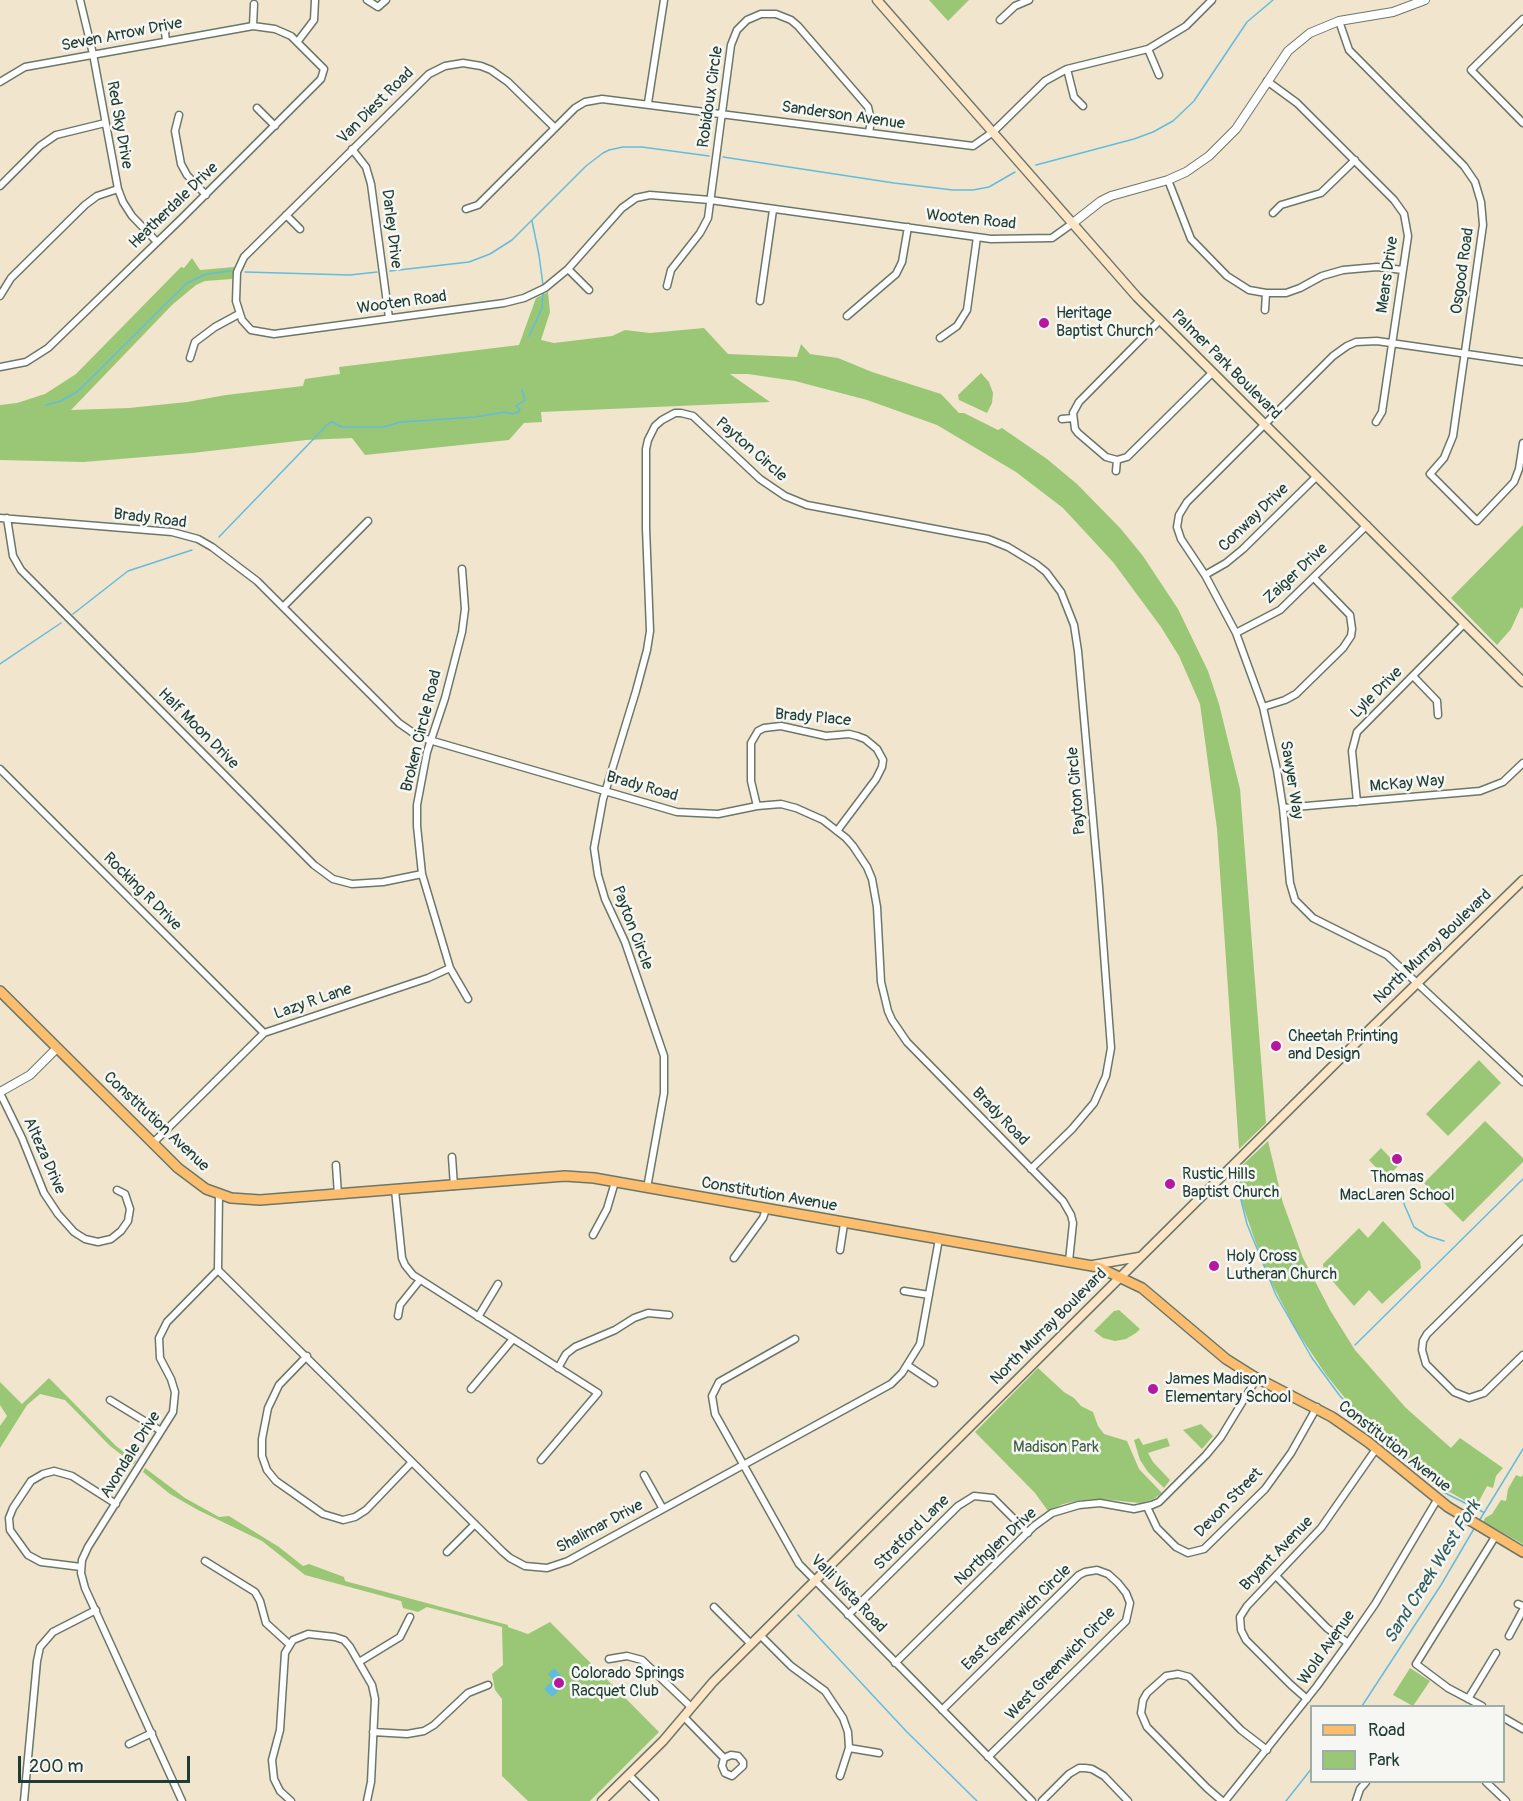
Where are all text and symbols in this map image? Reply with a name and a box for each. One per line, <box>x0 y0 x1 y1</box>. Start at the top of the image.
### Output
street label: Seven Arrow Drive <box>60 14 184 56</box>
street label: Robidoux Circle <box>694 45 728 149</box>
street label: Van Diest Road <box>334 64 418 148</box>
street label: Red Sky Drive <box>102 80 136 170</box>
street label: Sanderson Avenue <box>780 98 906 134</box>
street label: Heatherdale Drive <box>126 159 222 253</box>
street label: Darley Drive <box>377 188 405 270</box>
street label: Wooten Road <box>925 206 1017 234</box>
street label: Osgood Road <box>1447 227 1479 315</box>
street label: Mears Drive <box>1373 235 1403 315</box>
street label: Wooten Road <box>356 287 448 319</box>
place label: Heritage Baptist Church <box>1056 304 1153 342</box>
street label: Palmer Park Boulevard <box>1167 306 1285 424</box>
marker: Heritage Baptist Church <box>1037 316 1051 330</box>
street label: Payton Circle <box>711 414 791 486</box>
street label: Conway Drive <box>1215 480 1293 556</box>
street label: Brady Road <box>112 505 188 533</box>
street label: Zaiger Drive <box>1260 540 1332 608</box>
street label: Lyle Drive <box>1347 663 1407 723</box>
street label: Broken Circle Road <box>398 668 446 794</box>
street label: Half Moon Drive <box>154 685 242 773</box>
street label: Brady Place <box>774 705 852 731</box>
street label: Sawyer Way <box>1275 739 1307 821</box>
street label: Payton Circle <box>1064 746 1090 836</box>
street label: Brady Road <box>604 768 680 806</box>
street label: McKay Way <box>1369 771 1445 797</box>
street label: Rocking R Drive <box>99 849 185 935</box>
street label: Payton Circle <box>607 883 657 973</box>
street label: North Murray Boulevard <box>1370 886 1496 1008</box>
street label: Lazy R Lane <box>272 980 354 1024</box>
place label: Cheetah Printing and Design <box>1288 1027 1398 1065</box>
marker: Cheetah Printing and Design <box>1269 1039 1283 1053</box>
street label: Constitution Avenue <box>99 1068 213 1176</box>
street label: Brady Road <box>968 1084 1032 1150</box>
street label: Alteza Drive <box>19 1115 69 1197</box>
marker: Thomas MacLaren School <box>1390 1152 1404 1166</box>
place label: Rustic Hills Baptist Church <box>1182 1165 1279 1203</box>
place label: Thomas MacLaren School <box>1340 1168 1454 1206</box>
street label: Constitution Avenue <box>700 1174 838 1216</box>
marker: Rustic Hills Baptist Church <box>1163 1177 1177 1191</box>
place label: Holy Cross Lutheran Church <box>1226 1247 1337 1285</box>
marker: Holy Cross Lutheran Church <box>1207 1259 1221 1273</box>
street label: North Murray Boulevard <box>987 1265 1111 1389</box>
place label: James Madison Elementary School <box>1165 1370 1291 1408</box>
marker: James Madison Elementary School <box>1146 1382 1160 1396</box>
street label: Constitution Avenue <box>1334 1397 1454 1497</box>
street label: Avondale Drive <box>97 1408 165 1502</box>
park label: Madison Park <box>1013 1438 1099 1458</box>
street label: Devon Street <box>1191 1464 1267 1542</box>
street label: Stratford Lane <box>870 1491 954 1575</box>
street label: Shalimar Drive <box>553 1496 647 1558</box>
water label: Sand Creek West Fork <box>1380 1497 1486 1647</box>
street label: Northglen Drive <box>951 1504 1041 1590</box>
street label: Bryant Avenue <box>1237 1513 1317 1595</box>
street label: Valli Vista Road <box>806 1551 890 1637</box>
street label: East Greenwich Circle <box>958 1561 1076 1675</box>
street label: West Greenwich Circle <box>1002 1603 1120 1725</box>
street label: Wold Avenue <box>1294 1607 1360 1689</box>
place label: Colorado Springs Racquet Club <box>571 1664 684 1702</box>
marker: Colorado Springs Racquet Club <box>552 1676 566 1690</box>
legend <box>1310 1705 1505 1783</box>
text: Road <box>1368 1719 1405 1742</box>
scale bar <box>21 1744 194 1782</box>
text: Park <box>1368 1749 1400 1772</box>
text: 200 m <box>29 1755 84 1778</box>

